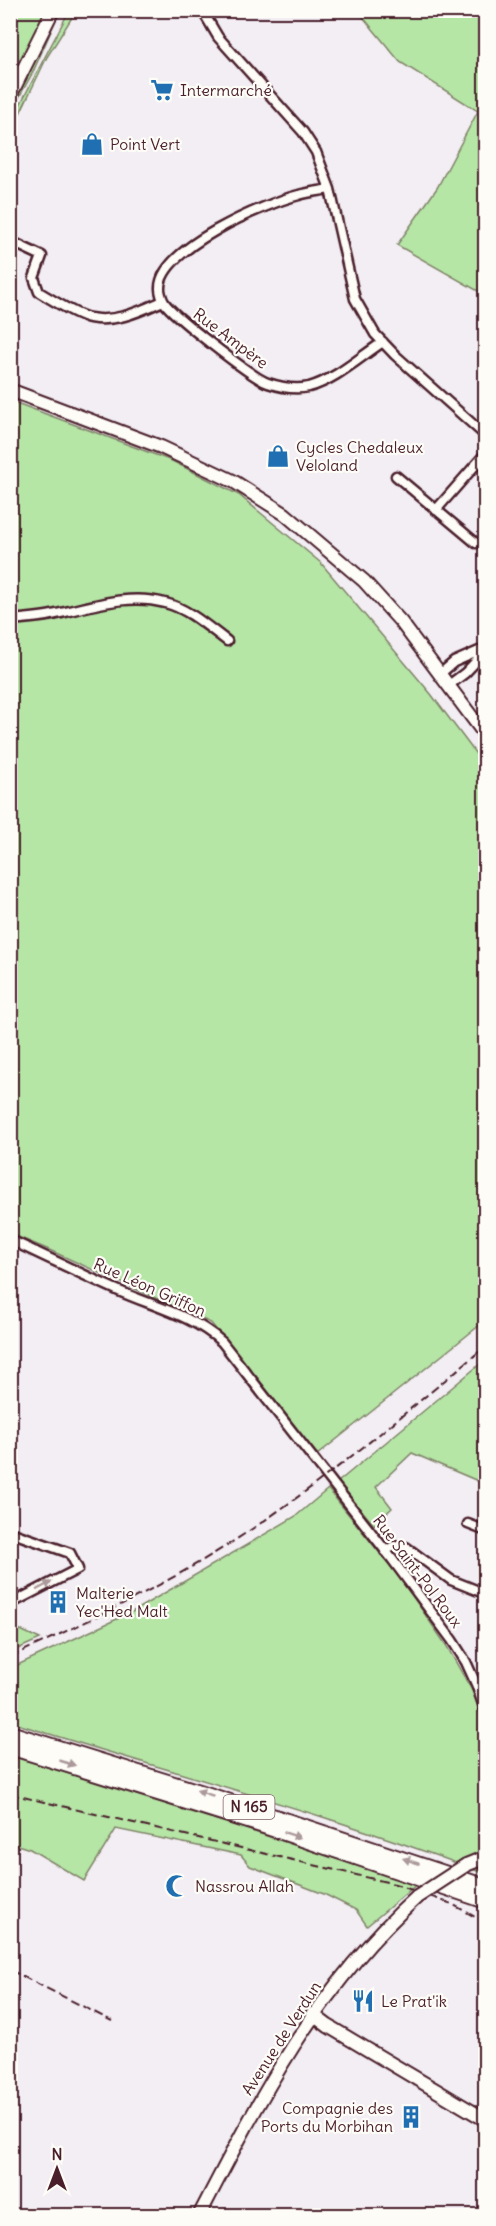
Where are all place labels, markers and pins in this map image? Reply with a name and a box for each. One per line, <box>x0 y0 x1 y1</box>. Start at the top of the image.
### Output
supermarket icon: Intermarché <box>149 77 175 103</box>
place label: Intermarché <box>180 80 272 100</box>
shop icon: Point Vert <box>79 131 105 157</box>
place label: Point Vert <box>110 134 181 154</box>
place label: Cycles Chedaleux Veloland <box>296 437 423 475</box>
shop icon: Cycles Chedaleux Veloland <box>265 443 291 469</box>
place label: Malterie Yec'Hed Malt <box>76 1583 168 1621</box>
building icon: Malterie Yec'Hed Malt <box>45 1589 71 1615</box>
mosque icon: Nassrou Allah <box>164 1873 190 1899</box>
place label: Nassrou Allah <box>195 1876 294 1896</box>
restaurant icon: Le Prat'ik <box>350 1988 376 2014</box>
place label: Le Prat'ik <box>381 1991 447 2011</box>
place label: Compagnie des Ports du Morbihan <box>261 2098 393 2136</box>
building icon: Compagnie des Ports du Morbihan <box>398 2104 424 2130</box>

